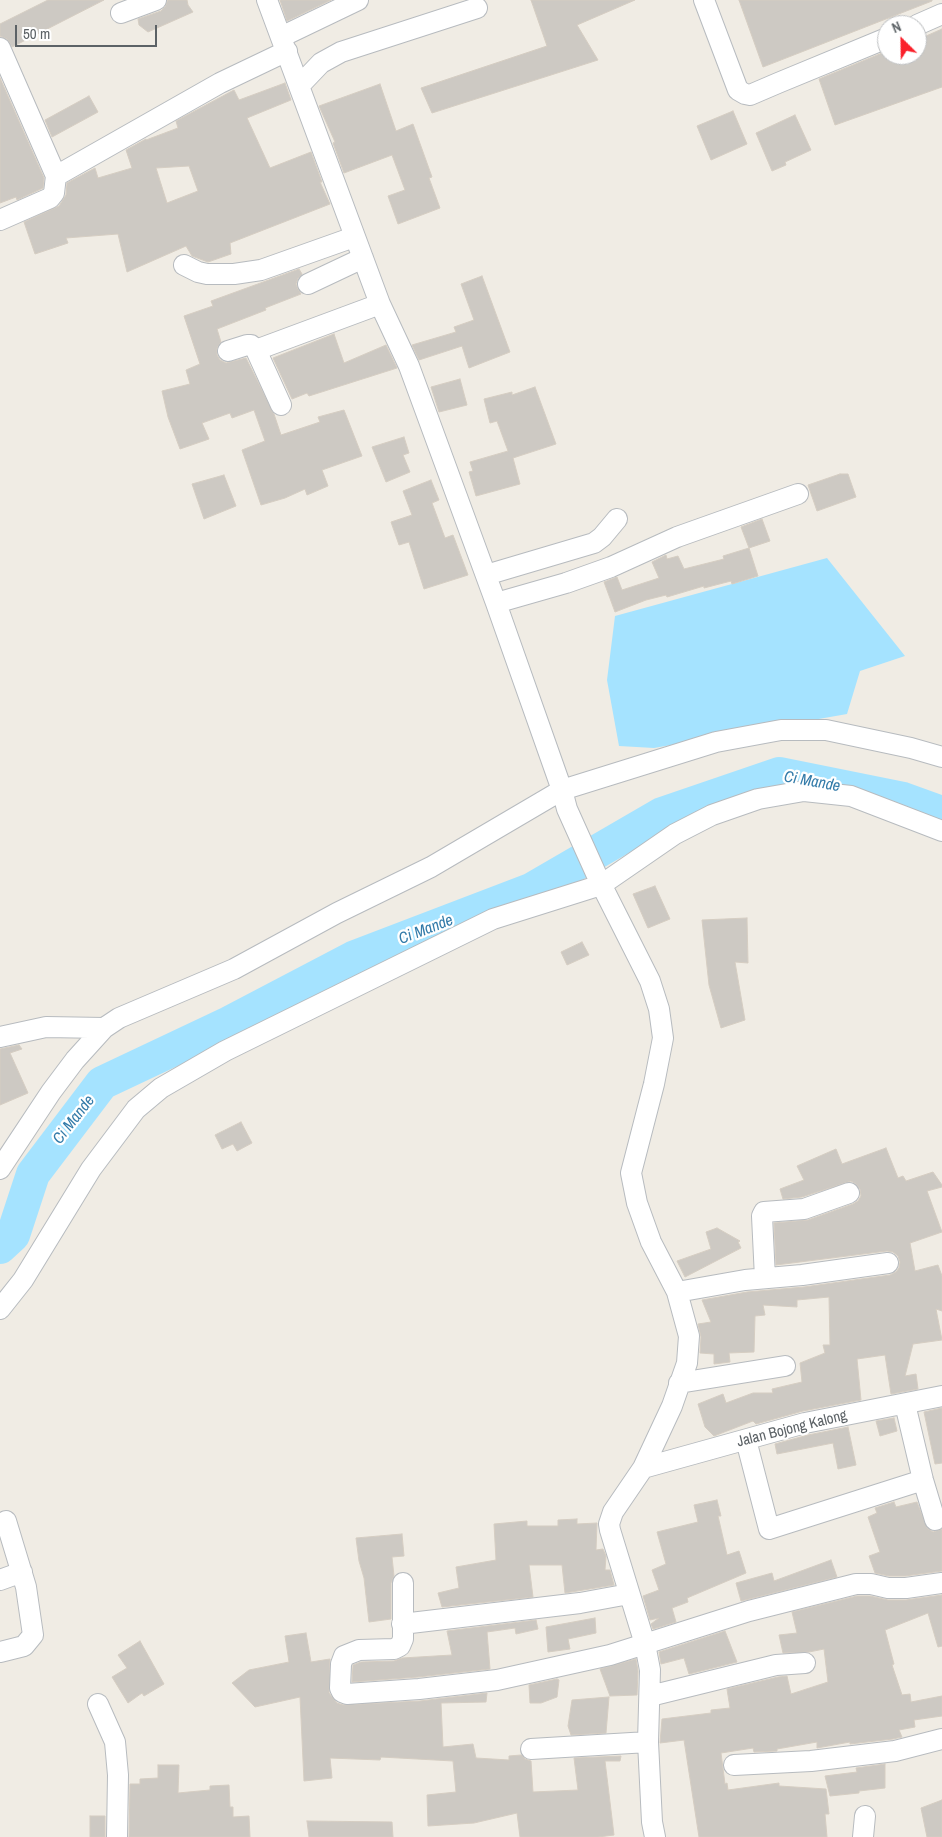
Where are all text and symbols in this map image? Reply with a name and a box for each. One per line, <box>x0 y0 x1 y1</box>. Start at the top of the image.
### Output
scale bar <box>18 15 160 47</box>
north arrow <box>877 15 927 65</box>
text: N <box>889 17 904 37</box>
text: 50 m <box>23 23 50 44</box>
water label: Ci Mande <box>782 768 842 796</box>
water label: Ci Mande <box>396 911 456 949</box>
water label: Ci Mande <box>49 1092 99 1148</box>
street label: Jalan Bojong Kalong <box>735 1407 849 1451</box>

